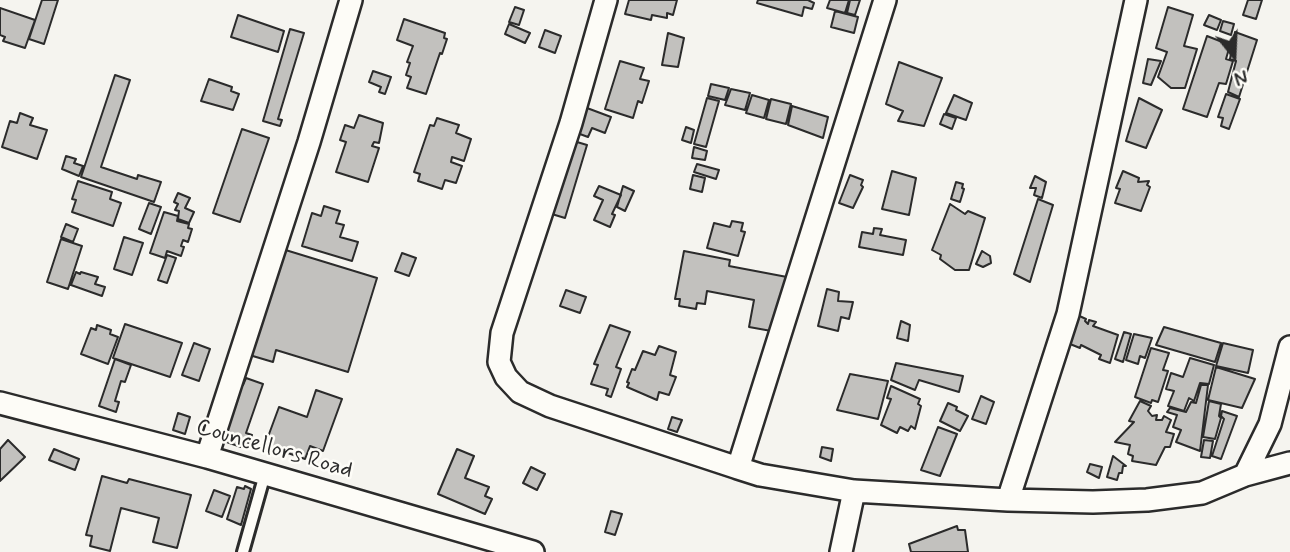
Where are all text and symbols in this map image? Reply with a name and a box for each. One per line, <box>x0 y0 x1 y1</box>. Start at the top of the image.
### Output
north arrow <box>1199 21 1269 91</box>
text: N <box>1231 63 1251 90</box>
street label: Councellors Road <box>192 414 356 486</box>

